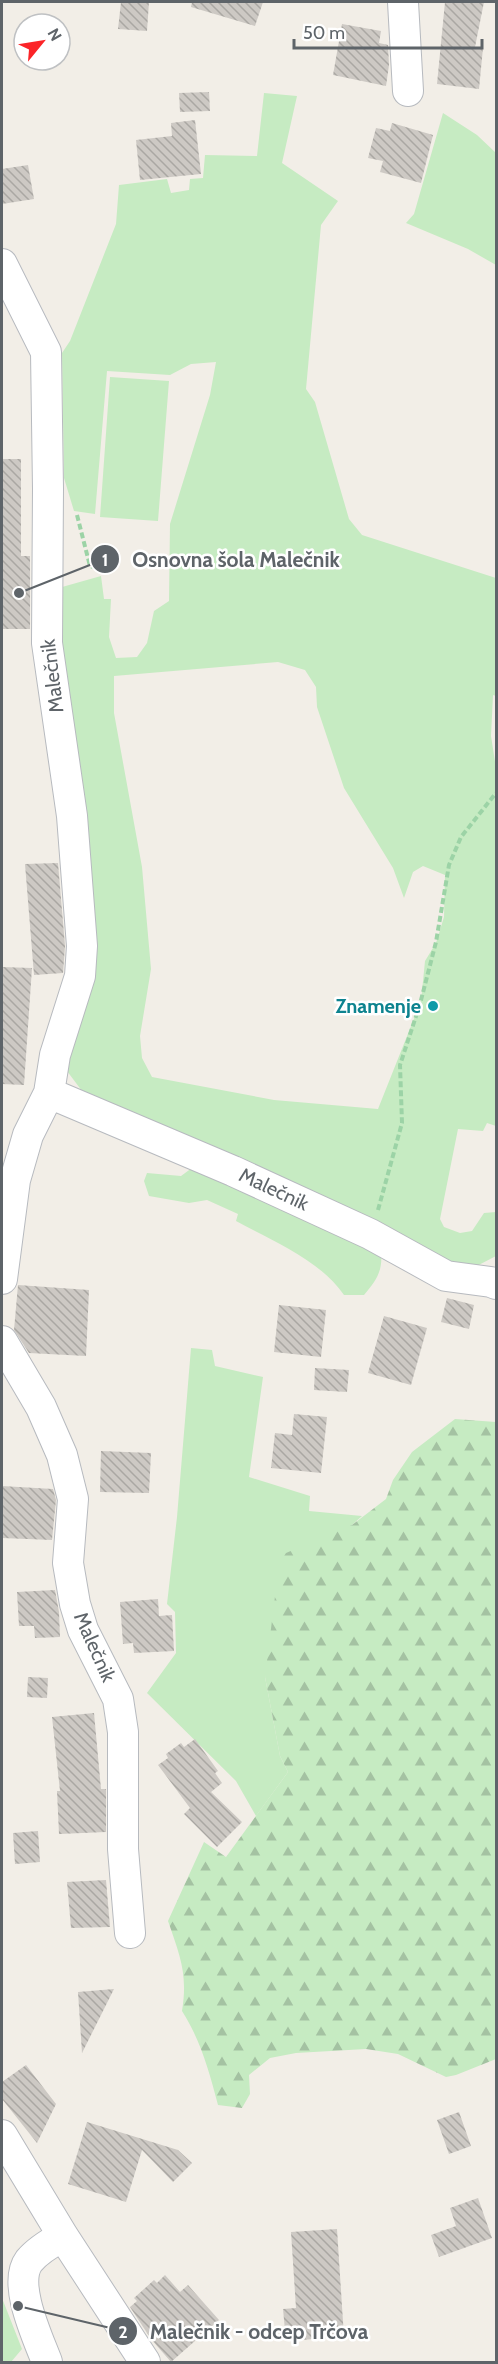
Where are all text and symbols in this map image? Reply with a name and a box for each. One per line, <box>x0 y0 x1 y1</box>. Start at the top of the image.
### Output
north arrow <box>12 12 72 72</box>
scale bar <box>294 12 482 50</box>
text: 50 m <box>303 22 345 44</box>
text: N <box>44 25 66 44</box>
callout: Osnovna šola Malečnik <box>90 540 351 579</box>
text: Osnovna šola Malečnik <box>132 547 340 572</box>
text: 1 <box>102 549 108 571</box>
street label: Malečnik <box>36 638 68 714</box>
place label: Znamenje <box>336 994 421 1018</box>
marker: Znamenje <box>426 999 440 1013</box>
street label: Malečnik <box>235 1162 313 1216</box>
street label: Malečnik <box>69 1608 121 1686</box>
callout: Malečnik - odcep Trčova <box>108 2312 380 2351</box>
text: Malečnik - odcep Trčova <box>150 2319 369 2344</box>
text: 2 <box>118 2321 128 2343</box>

